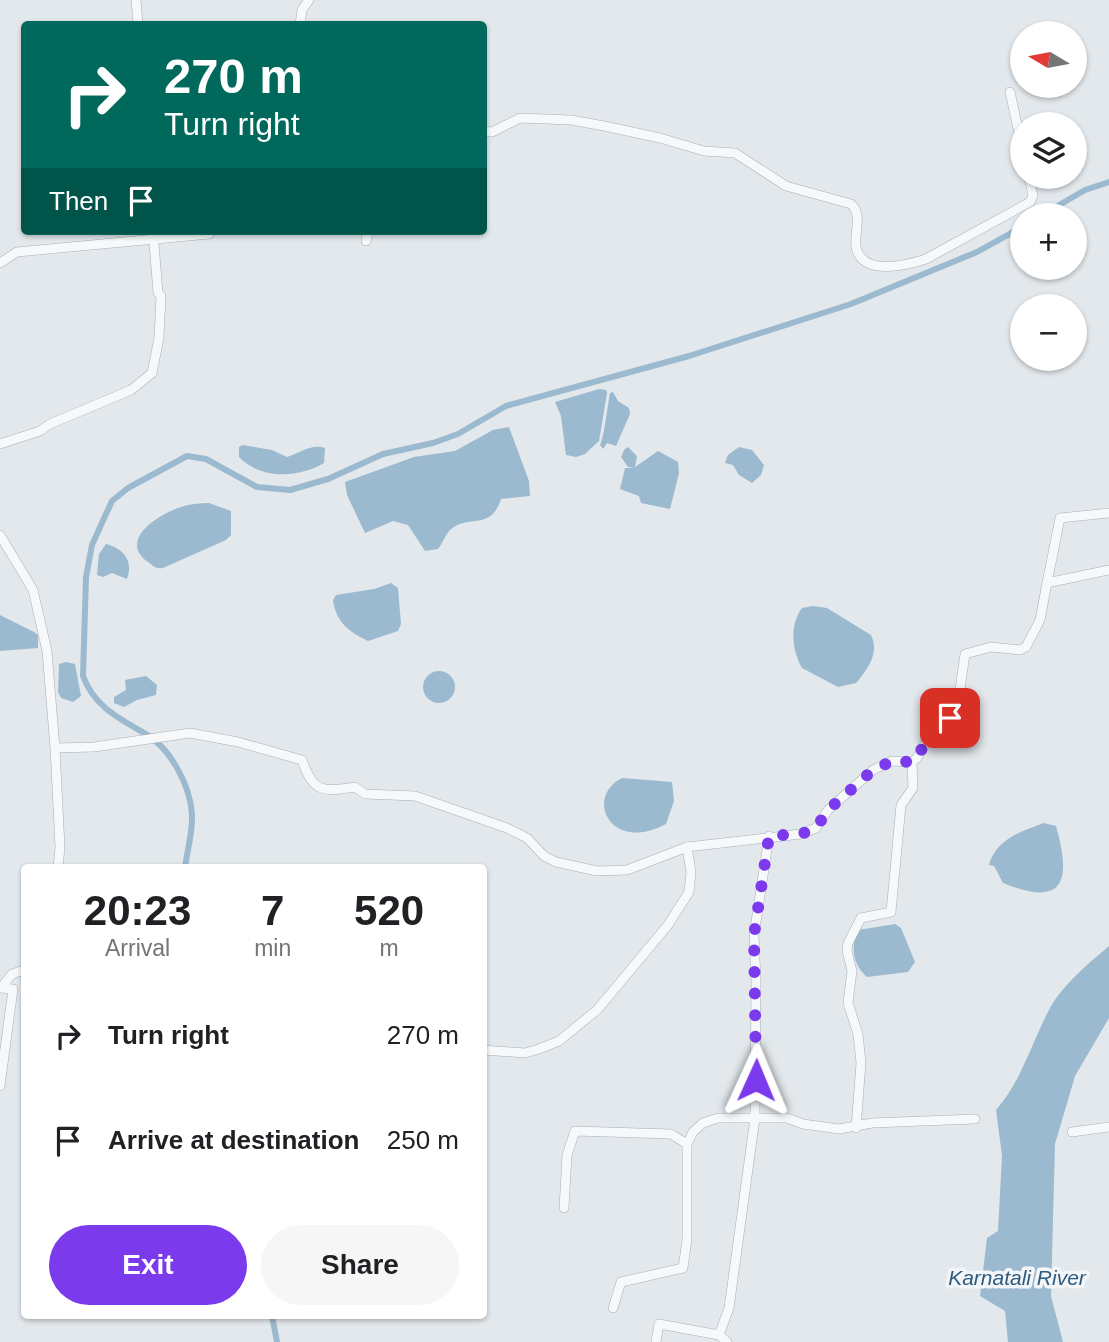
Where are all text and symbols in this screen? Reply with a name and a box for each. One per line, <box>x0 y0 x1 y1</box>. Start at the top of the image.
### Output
north arrow <box>1010 21 1087 98</box>
map controls <box>1010 21 1087 371</box>
icon: right <box>49 49 140 140</box>
text: 270 m <box>164 49 303 103</box>
text: Turn right <box>164 106 300 142</box>
button: layers <box>1010 112 1087 189</box>
icon: arrive <box>122 182 160 220</box>
text: Then <box>49 186 108 216</box>
button: + <box>1010 203 1087 280</box>
button: − <box>1010 294 1087 371</box>
pin <box>920 688 980 748</box>
icon: arrive <box>931 699 969 737</box>
text: 20:23 <box>84 887 191 934</box>
text: 7 <box>261 887 284 934</box>
text: 520 <box>354 887 424 934</box>
text: Arrival <box>105 935 170 961</box>
text: min <box>254 935 291 961</box>
text: m <box>380 935 399 961</box>
icon: right <box>49 1017 87 1055</box>
text: Turn right <box>108 1020 229 1050</box>
text: 270 m <box>387 1020 459 1050</box>
position arrow <box>719 1043 793 1117</box>
icon: arrive <box>49 1122 87 1160</box>
text: Arrive at destination <box>108 1125 359 1155</box>
text: 250 m <box>387 1125 459 1155</box>
button: Exit <box>49 1225 247 1305</box>
button: Share <box>261 1225 459 1305</box>
water label: Karnatali River <box>948 1266 1087 1289</box>

